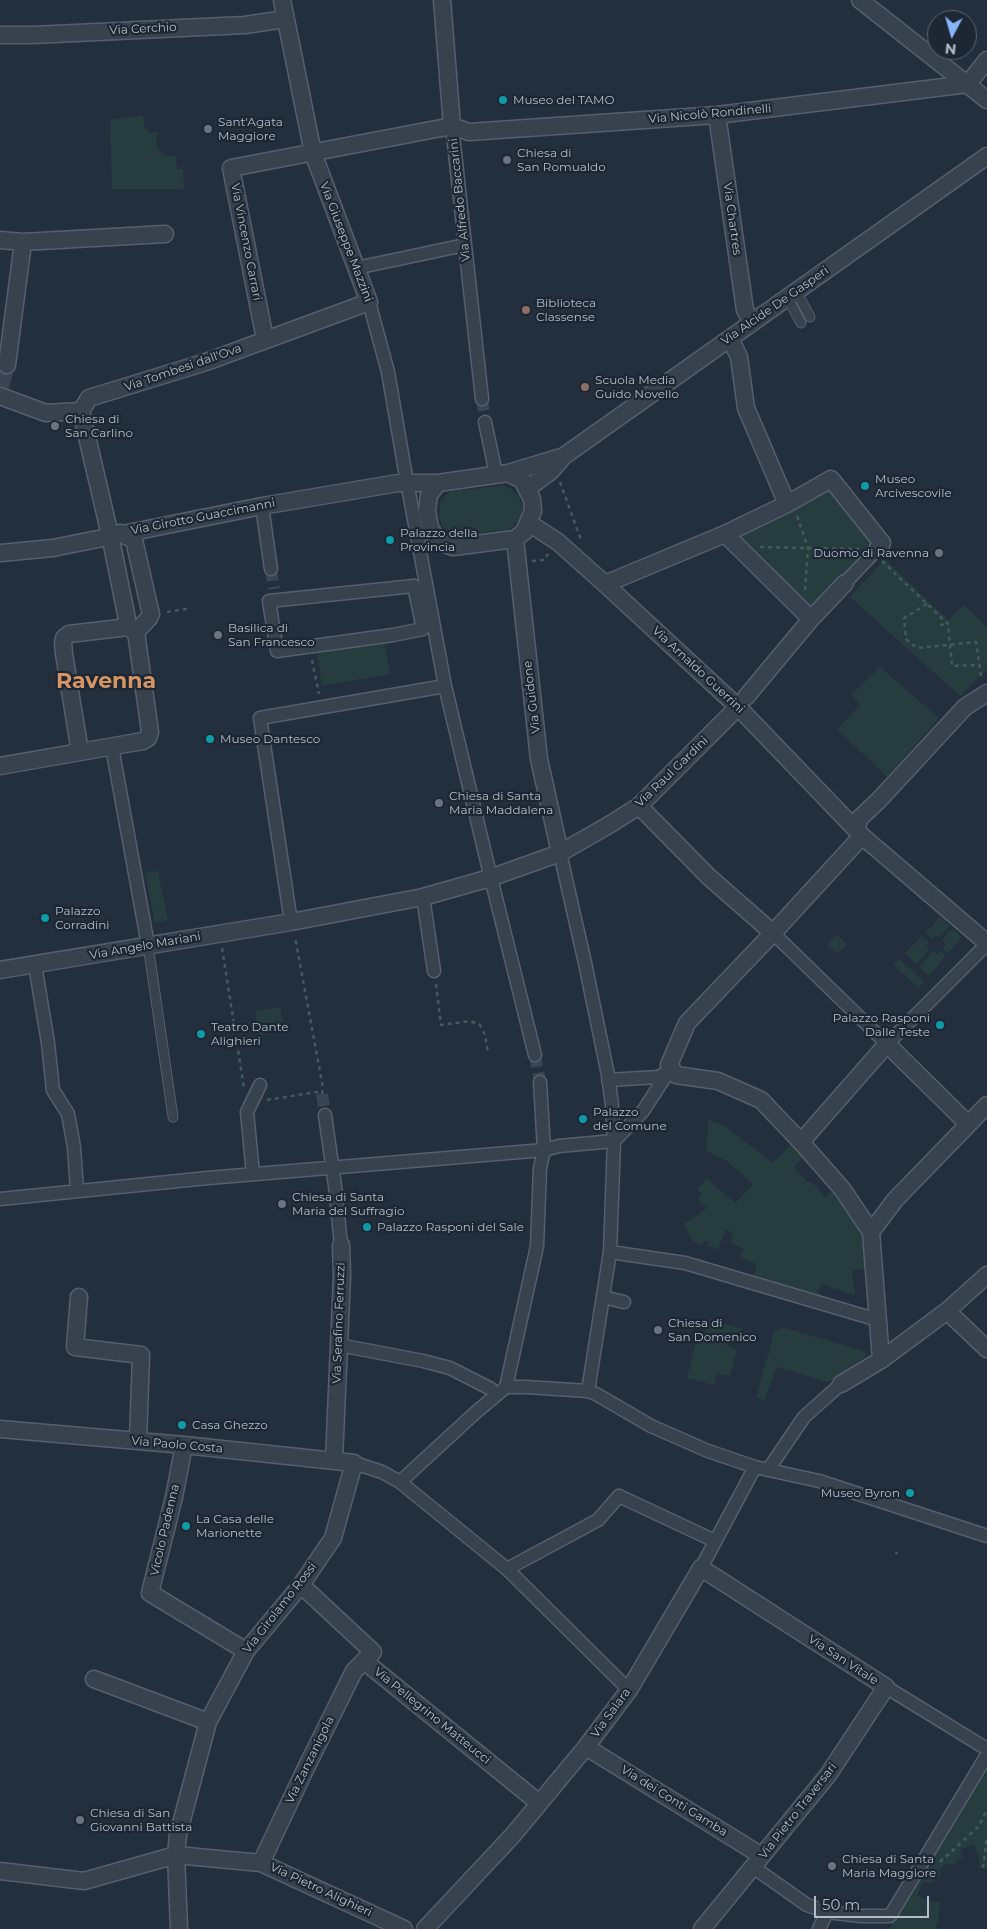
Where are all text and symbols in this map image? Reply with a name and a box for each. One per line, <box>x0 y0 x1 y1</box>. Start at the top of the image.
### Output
north arrow <box>927 10 977 60</box>
street label: Via Cerchio <box>109 20 177 38</box>
text: N <box>944 39 957 58</box>
place label: Museo del TAMO <box>513 93 615 107</box>
marker: Museo del TAMO <box>497 94 509 106</box>
street label: Via Nicolò Rondinelli <box>648 101 772 127</box>
place label: Sant'Agata Maggiore <box>218 115 283 143</box>
marker: Sant'Agata Maggiore <box>202 123 214 135</box>
street label: Via Alfredo Baccarini <box>446 138 474 262</box>
place label: Chiesa di San Romualdo <box>517 146 606 174</box>
marker: Chiesa di San Romualdo <box>501 154 513 166</box>
street label: Via Giuseppe Mazzini <box>316 180 376 304</box>
street label: Via Vincenzo Carrari <box>228 182 264 302</box>
street label: Via Chartres <box>720 182 744 256</box>
street label: Via Alcide De Gasperi <box>719 263 831 349</box>
place label: Biblioteca Classense <box>536 296 596 324</box>
marker: Biblioteca Classense <box>520 304 532 316</box>
street label: Via Tombesi dall'Ova <box>122 341 244 395</box>
place label: Scuola Media Guido Novello <box>595 373 679 401</box>
marker: Scuola Media Guido Novello <box>579 381 591 393</box>
place label: Chiesa di San Carlino <box>65 412 133 440</box>
marker: Chiesa di San Carlino <box>49 420 61 432</box>
place label: Museo Arcivescovile <box>875 472 952 500</box>
marker: Museo Arcivescovile <box>859 480 871 492</box>
street label: Via Girotto Guaccimanni <box>130 496 276 538</box>
place label: Palazzo della Provincia <box>400 526 478 554</box>
marker: Palazzo della Provincia <box>384 534 396 546</box>
place label: Duomo di Ravenna <box>813 546 929 560</box>
marker: Duomo di Ravenna <box>933 547 945 559</box>
place label: Basilica di San Francesco <box>228 621 315 649</box>
street label: Via Arnaldo Guerrini <box>649 624 747 716</box>
marker: Basilica di San Francesco <box>212 629 224 641</box>
street label: Via Guidone <box>520 660 544 734</box>
district label: Ravenna <box>56 669 156 695</box>
place label: Museo Dantesco <box>220 732 320 746</box>
marker: Museo Dantesco <box>204 733 216 745</box>
street label: Via Raul Gardini <box>633 734 711 810</box>
place label: Chiesa di Santa Maria Maddalena <box>449 789 553 817</box>
marker: Chiesa di Santa Maria Maddalena <box>433 797 445 809</box>
place label: Palazzo Corradini <box>55 904 110 932</box>
marker: Palazzo Corradini <box>39 912 51 924</box>
street label: Via Angelo Mariani <box>88 929 202 963</box>
place label: Palazzo Rasponi Dalle Teste <box>833 1011 930 1039</box>
marker: Palazzo Rasponi Dalle Teste <box>934 1019 946 1031</box>
place label: Teatro Dante Alighieri <box>211 1020 289 1048</box>
marker: Teatro Dante Alighieri <box>195 1028 207 1040</box>
place label: Palazzo del Comune <box>593 1105 667 1133</box>
marker: Palazzo del Comune <box>577 1113 589 1125</box>
place label: Chiesa di Santa Maria del Suffragio <box>292 1190 404 1218</box>
marker: Chiesa di Santa Maria del Suffragio <box>276 1198 288 1210</box>
place label: Palazzo Rasponi del Sale <box>377 1220 524 1234</box>
marker: Palazzo Rasponi del Sale <box>361 1221 373 1233</box>
street label: Via Serafino Ferruzzi <box>330 1262 348 1384</box>
place label: Chiesa di San Domenico <box>668 1316 757 1344</box>
marker: Chiesa di San Domenico <box>652 1324 664 1336</box>
place label: Casa Ghezzo <box>192 1418 268 1432</box>
marker: Casa Ghezzo <box>176 1419 188 1431</box>
street label: Via Paolo Costa <box>131 1434 223 1456</box>
street label: Vicolo Padenna <box>147 1483 183 1577</box>
place label: Museo Byron <box>821 1486 900 1500</box>
marker: Museo Byron <box>904 1487 916 1499</box>
place label: La Casa delle Marionette <box>196 1512 274 1540</box>
marker: La Casa delle Marionette <box>180 1520 192 1532</box>
street label: Via Girolamo Rossi <box>240 1560 320 1656</box>
street label: Via San Vitale <box>805 1632 881 1688</box>
street label: Via Pellegrino Matteucci <box>371 1665 493 1767</box>
street label: Via Salara <box>588 1685 634 1741</box>
street label: Via Zanzanigola <box>283 1714 337 1806</box>
street label: Via Pietro Traversari <box>756 1760 840 1862</box>
street label: Via dei Conti Gamba <box>618 1762 730 1840</box>
place label: Chiesa di San Giovanni Battista <box>90 1806 192 1834</box>
marker: Chiesa di San Giovanni Battista <box>74 1814 86 1826</box>
place label: Chiesa di Santa Maria Maggiore <box>842 1852 936 1880</box>
street label: Via Pietro Alighieri <box>268 1860 374 1920</box>
marker: Chiesa di Santa Maria Maggiore <box>826 1860 838 1872</box>
scale bar <box>817 1886 932 1918</box>
text: 50 m <box>822 1895 860 1914</box>

